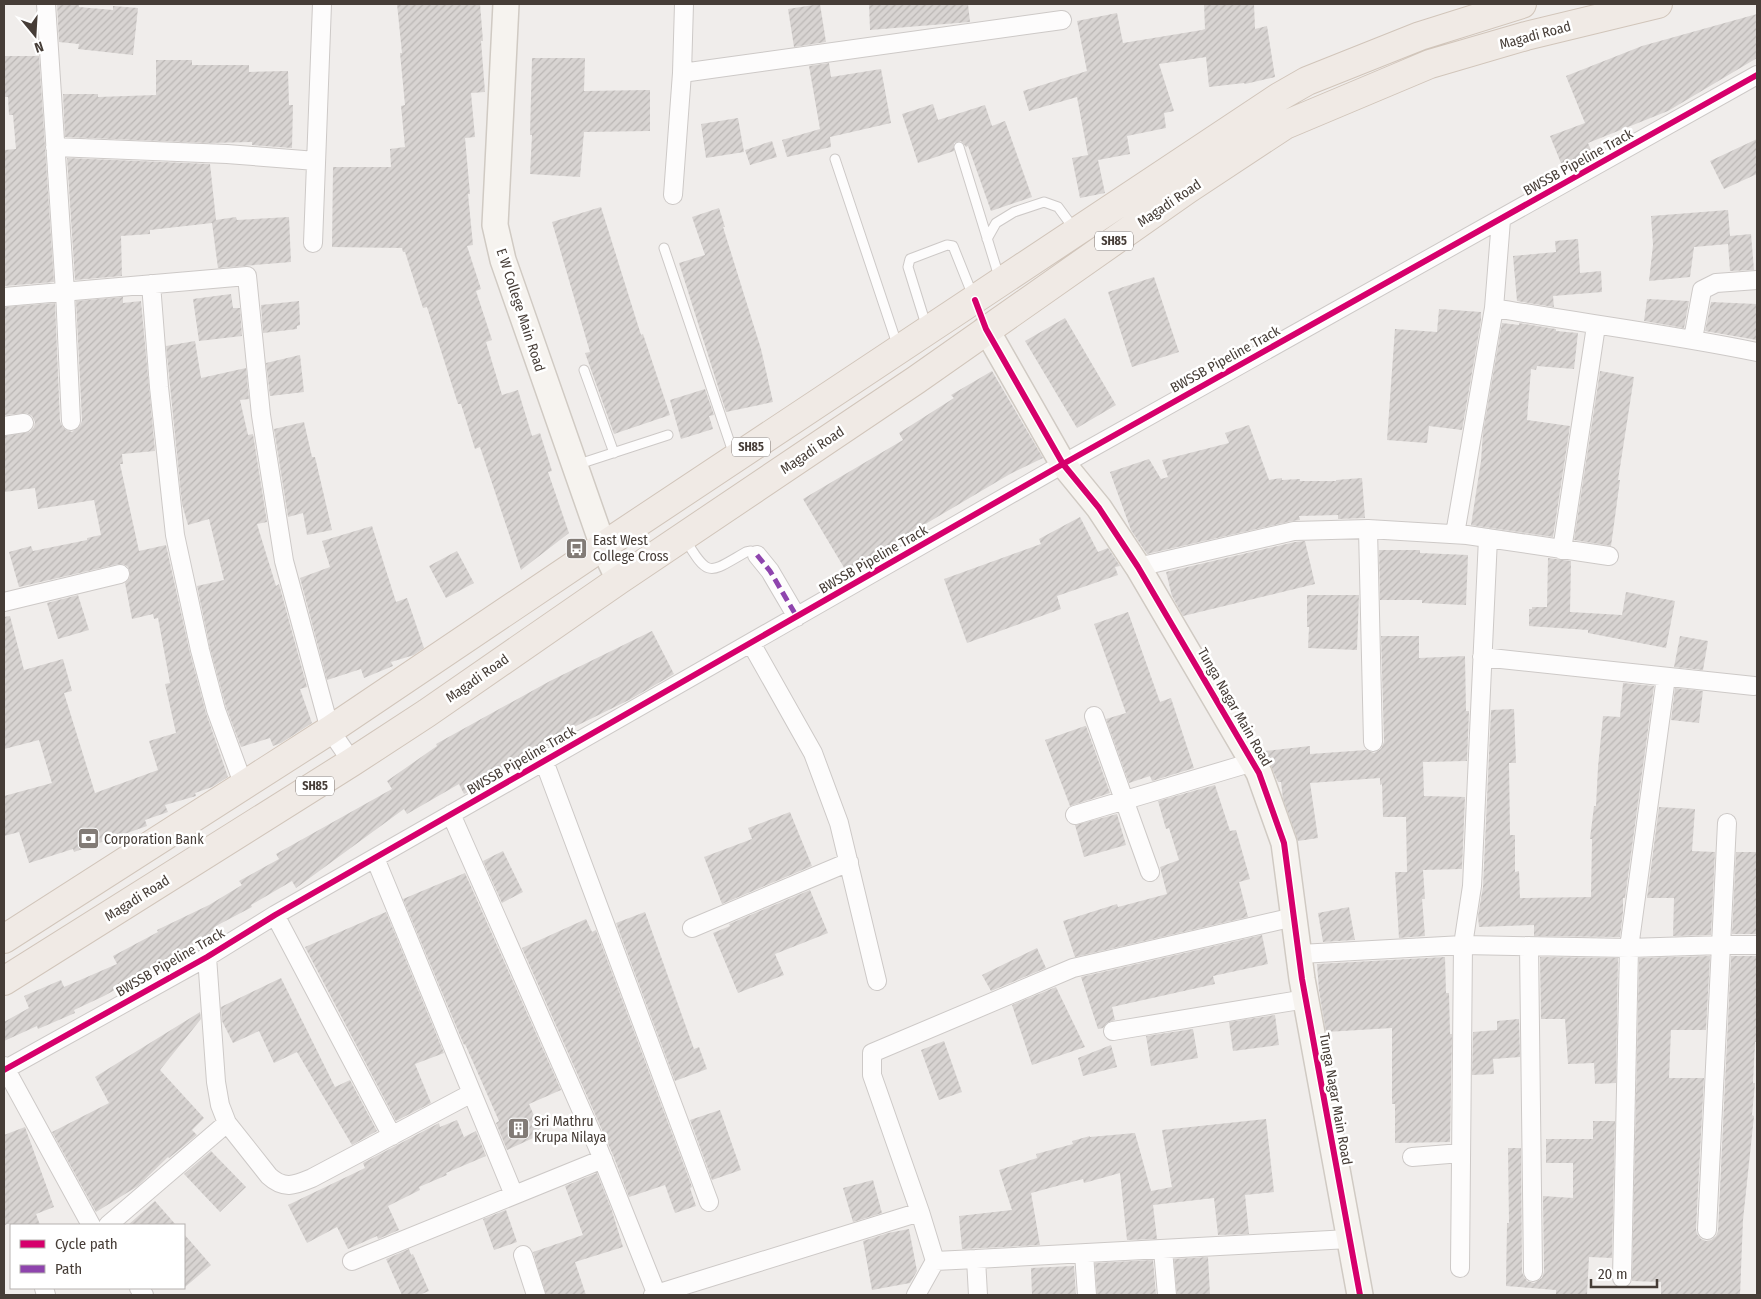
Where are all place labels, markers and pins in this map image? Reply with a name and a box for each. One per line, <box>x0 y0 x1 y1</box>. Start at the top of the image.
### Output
place label: East West College Cross <box>593 532 669 565</box>
bus stop icon: East West College Cross <box>565 536 589 560</box>
bank icon: Corporation Bank <box>76 827 100 851</box>
place label: Corporation Bank <box>104 831 204 848</box>
place label: Sri Mathru Krupa Nilaya <box>534 1113 606 1146</box>
building icon: Sri Mathru Krupa Nilaya <box>506 1117 530 1141</box>

